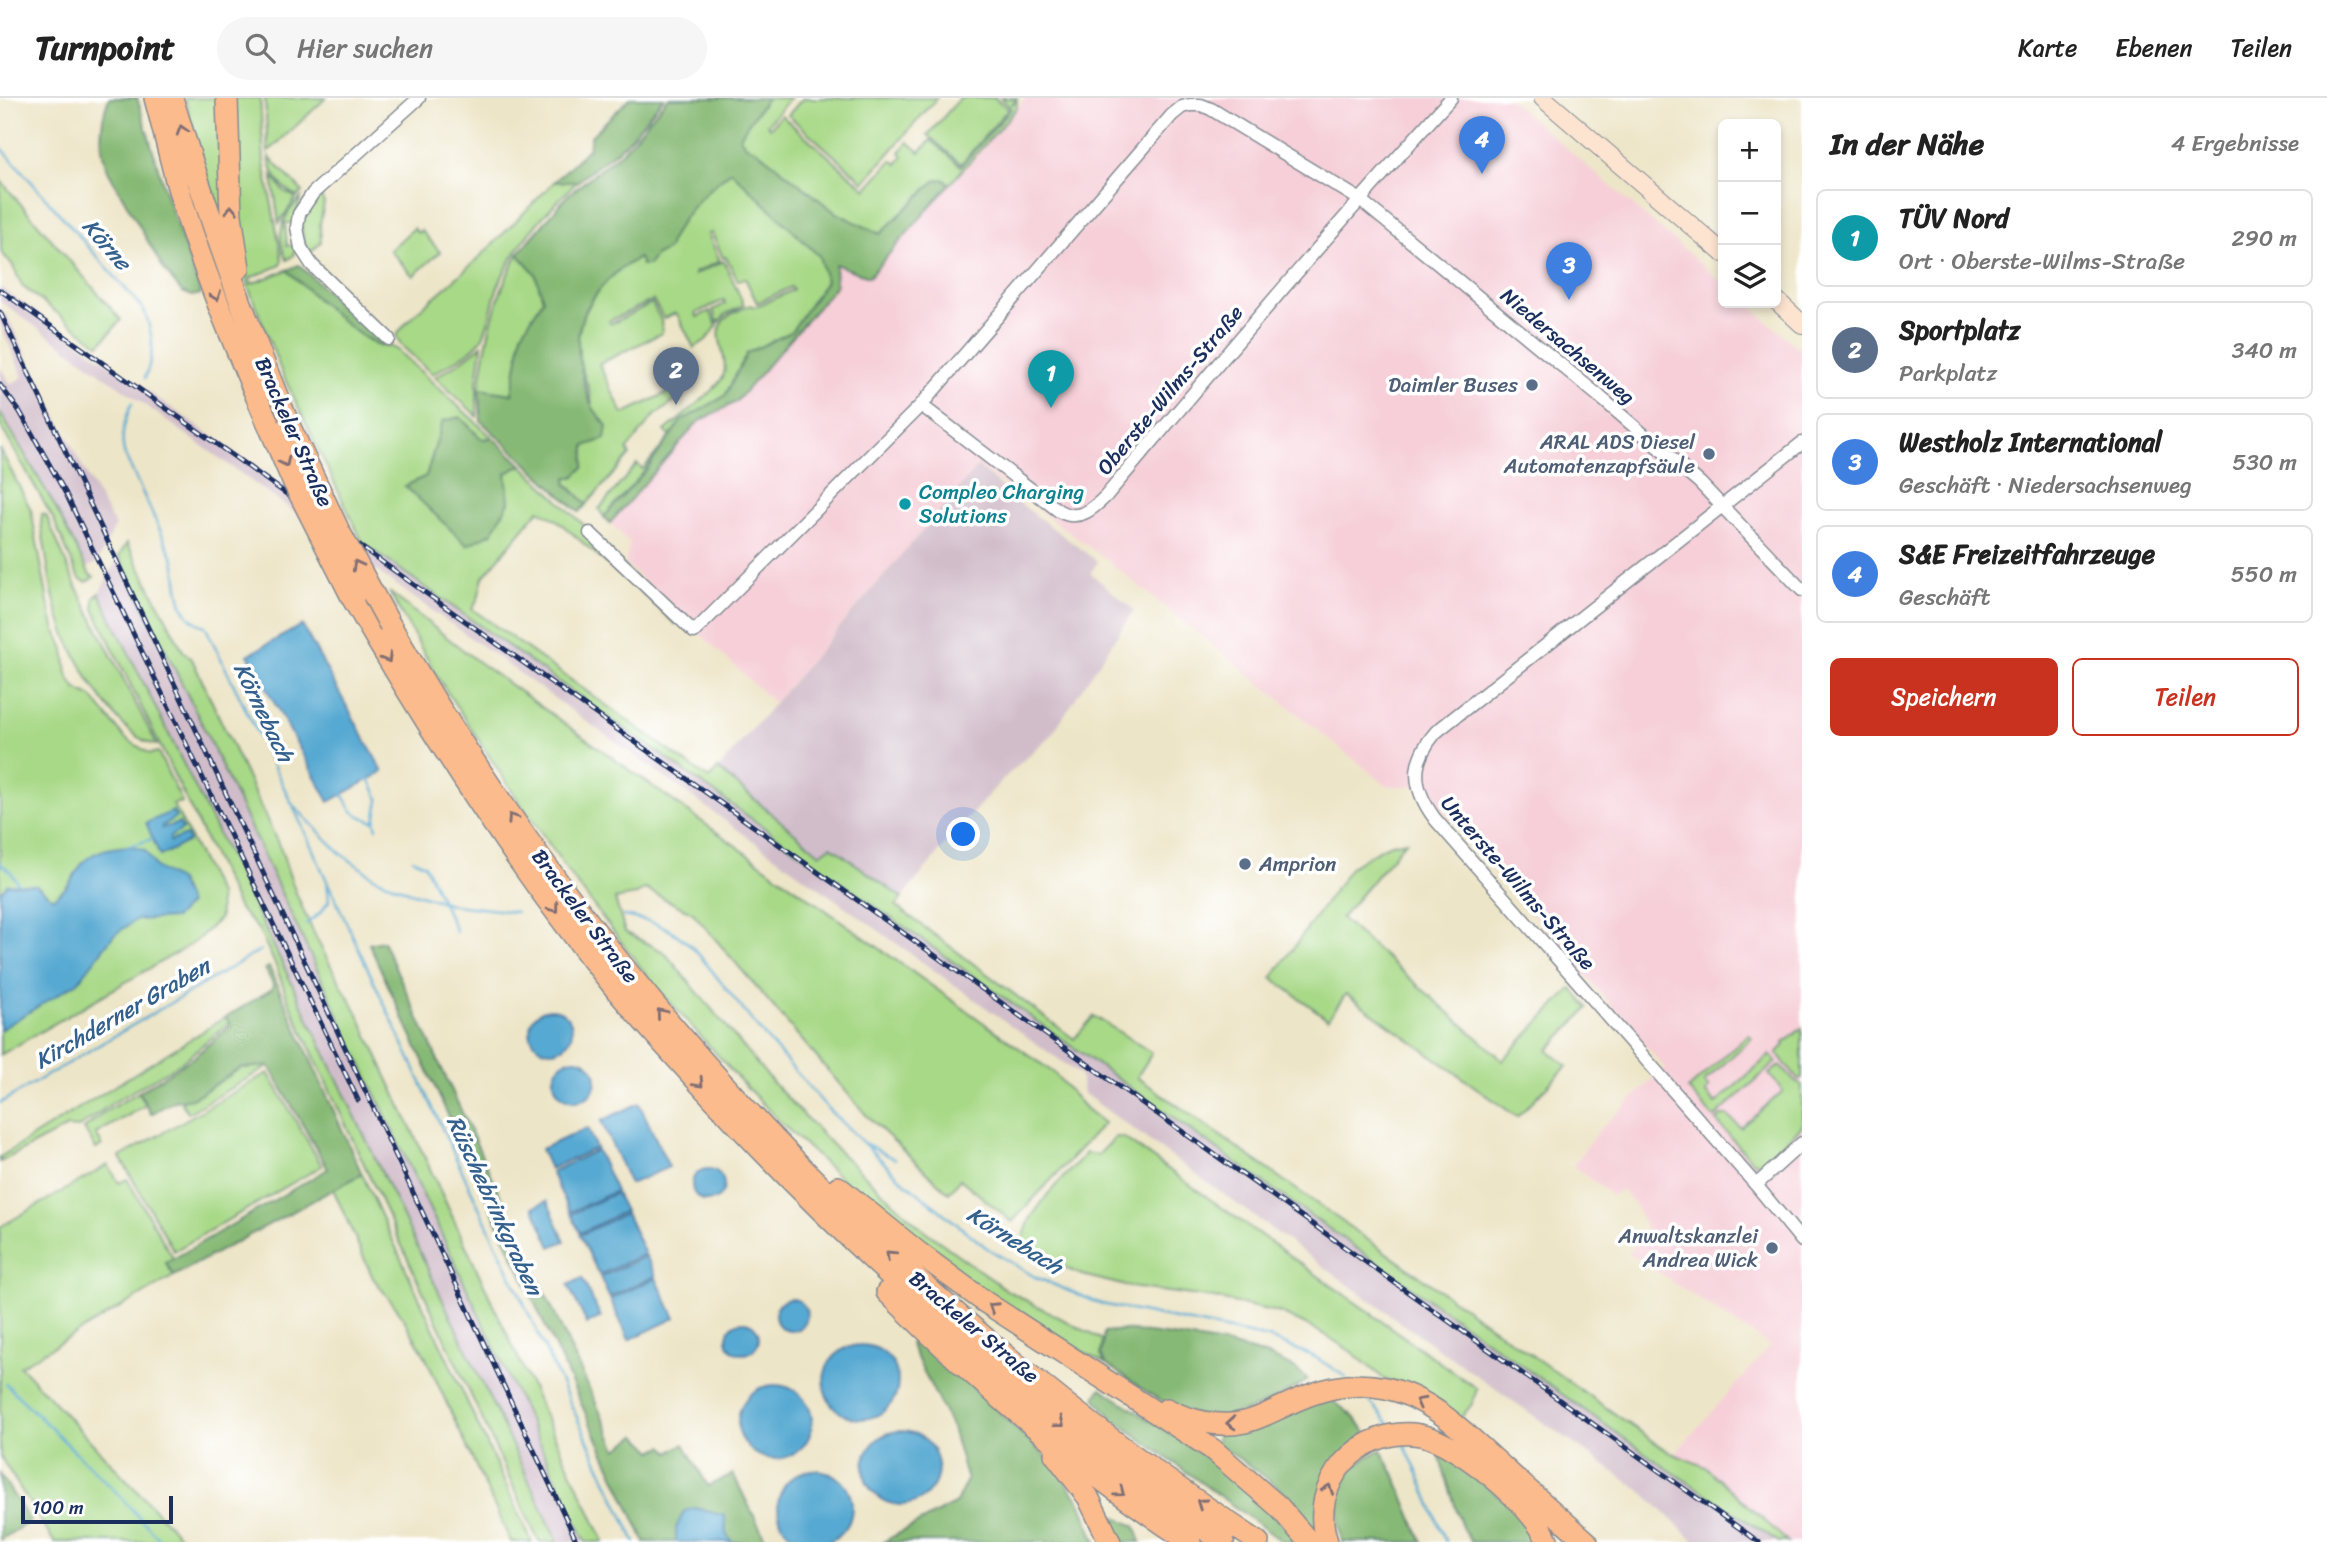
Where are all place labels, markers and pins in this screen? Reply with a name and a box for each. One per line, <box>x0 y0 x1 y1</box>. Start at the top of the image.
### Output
pin: 4 <box>1459 116 1505 174</box>
pin: 3 <box>1546 242 1592 300</box>
pin: 2 <box>653 347 699 405</box>
pin: 1 <box>1028 350 1074 408</box>
place label: Daimler Buses <box>1388 366 1518 404</box>
marker: Daimler Buses <box>1524 377 1540 393</box>
place label: ARAL ADS Diesel Automatenzapfsäule <box>1503 423 1696 485</box>
marker: ARAL ADS Diesel Automatenzapfsäule <box>1701 446 1717 462</box>
place label: Compleo Charging Solutions <box>919 473 1085 535</box>
marker: Compleo Charging Solutions <box>897 496 913 512</box>
place label: Amprion <box>1258 845 1336 883</box>
marker: Amprion <box>1237 856 1253 872</box>
place label: Anwaltskanzlei Andrea Wick <box>1617 1217 1759 1279</box>
marker: Anwaltskanzlei Andrea Wick <box>1764 1240 1780 1256</box>

